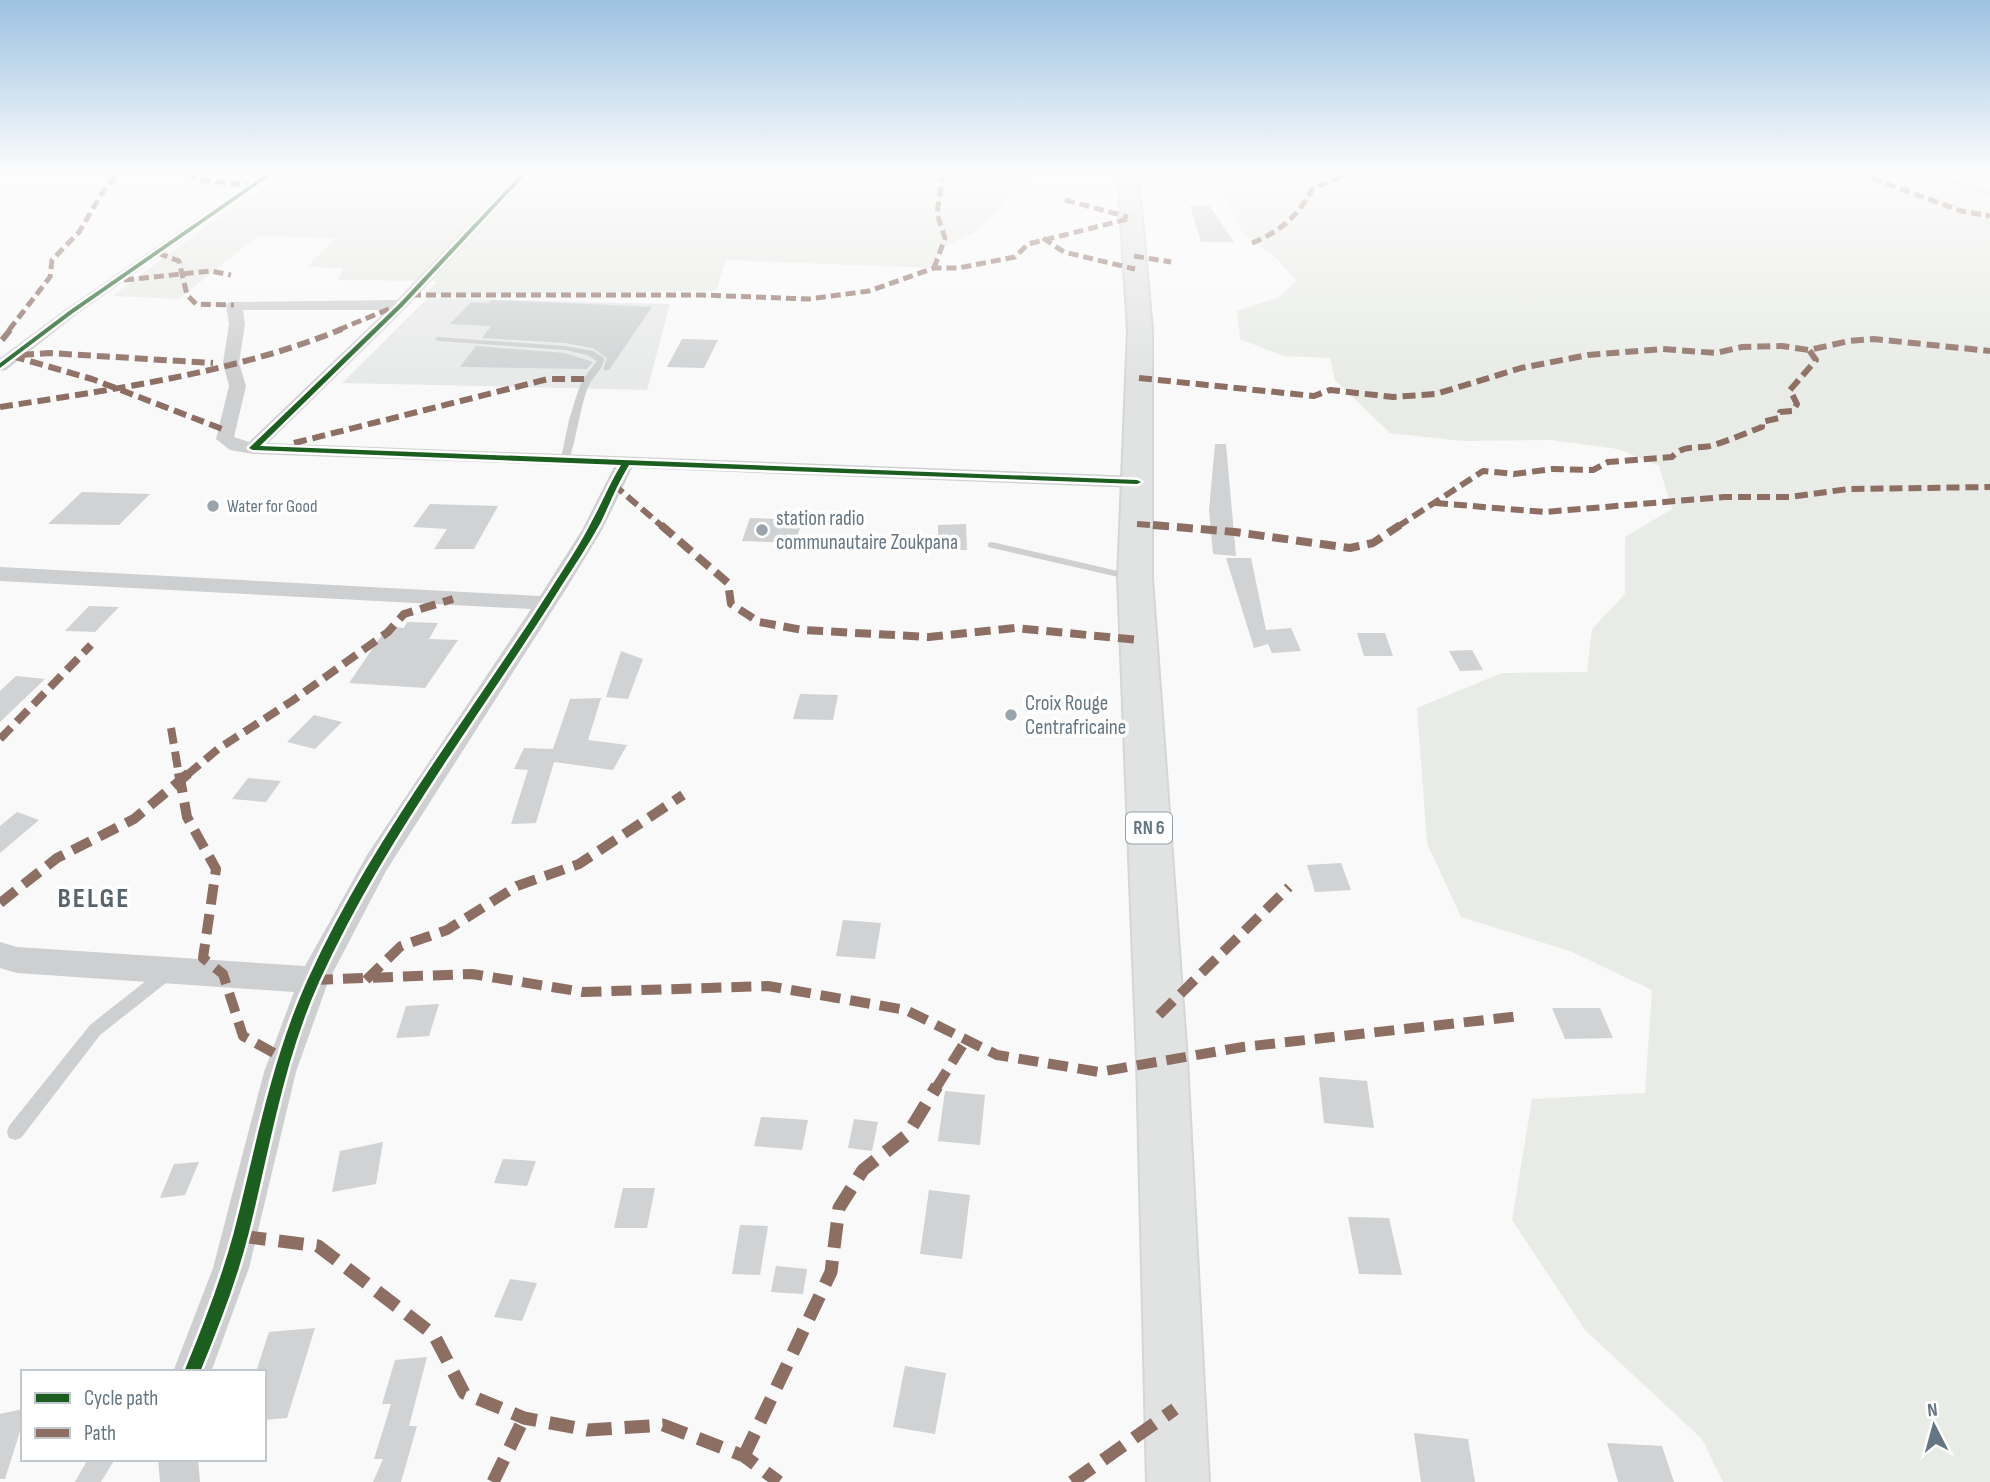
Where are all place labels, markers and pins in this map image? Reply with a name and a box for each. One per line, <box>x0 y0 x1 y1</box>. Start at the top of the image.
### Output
place label: Water for Good <box>227 496 318 517</box>
marker: Water for Good <box>205 498 221 514</box>
place label: station radio communautaire Zoukpana <box>776 506 958 555</box>
marker: station radio communautaire Zoukpana <box>754 522 770 538</box>
place label: Croix Rouge Centrafricaine <box>1025 691 1126 740</box>
marker: Croix Rouge Centrafricaine <box>1003 707 1019 723</box>

